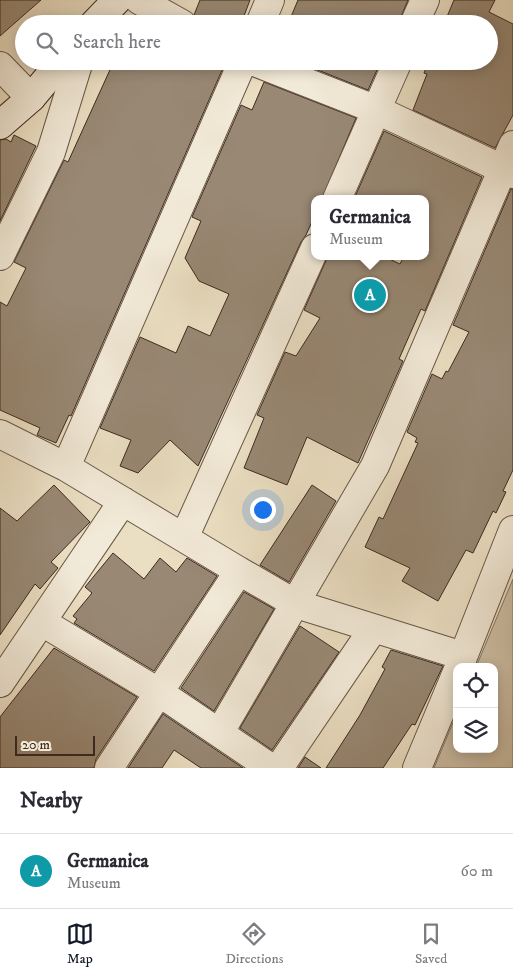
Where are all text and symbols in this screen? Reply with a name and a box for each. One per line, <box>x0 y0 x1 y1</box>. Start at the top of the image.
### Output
search box <box>15 15 498 70</box>
icon: search <box>33 29 61 57</box>
text: Search here <box>73 31 161 54</box>
popup <box>311 195 429 260</box>
text: Germanica <box>329 206 411 229</box>
text: Museum <box>329 229 383 249</box>
pin: A <box>354 276 386 314</box>
your location <box>250 497 276 523</box>
map controls <box>453 663 498 753</box>
button: locate <box>453 663 498 708</box>
button: layers <box>453 708 498 753</box>
scale bar <box>15 733 95 756</box>
text: 20 m <box>22 736 50 754</box>
text: Nearby <box>20 788 82 814</box>
text: Germanica <box>67 850 149 873</box>
text: A <box>31 861 41 881</box>
text: 60 m <box>461 861 493 881</box>
text: Museum <box>67 873 121 893</box>
tab: Map <box>66 920 94 968</box>
tab: Directions <box>225 920 283 968</box>
tab: Saved <box>415 920 447 968</box>

